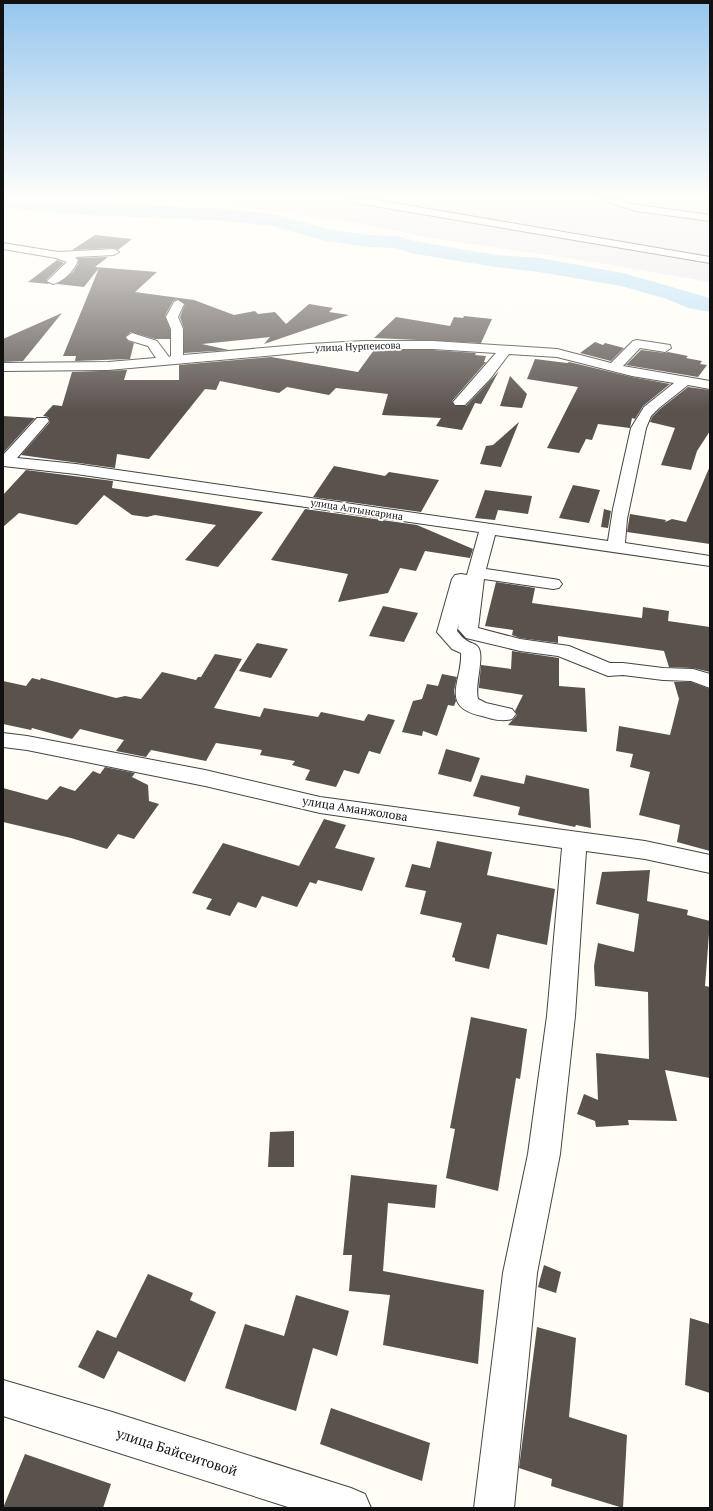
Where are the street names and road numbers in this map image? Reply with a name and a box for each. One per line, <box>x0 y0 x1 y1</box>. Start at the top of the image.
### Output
street label: улица Нурпеисова <box>314 339 401 355</box>
street label: улица Алтынсарина <box>309 496 404 523</box>
street label: улица Аманжолова <box>300 793 409 824</box>
street label: улица Байсеитовой <box>113 1423 241 1480</box>

